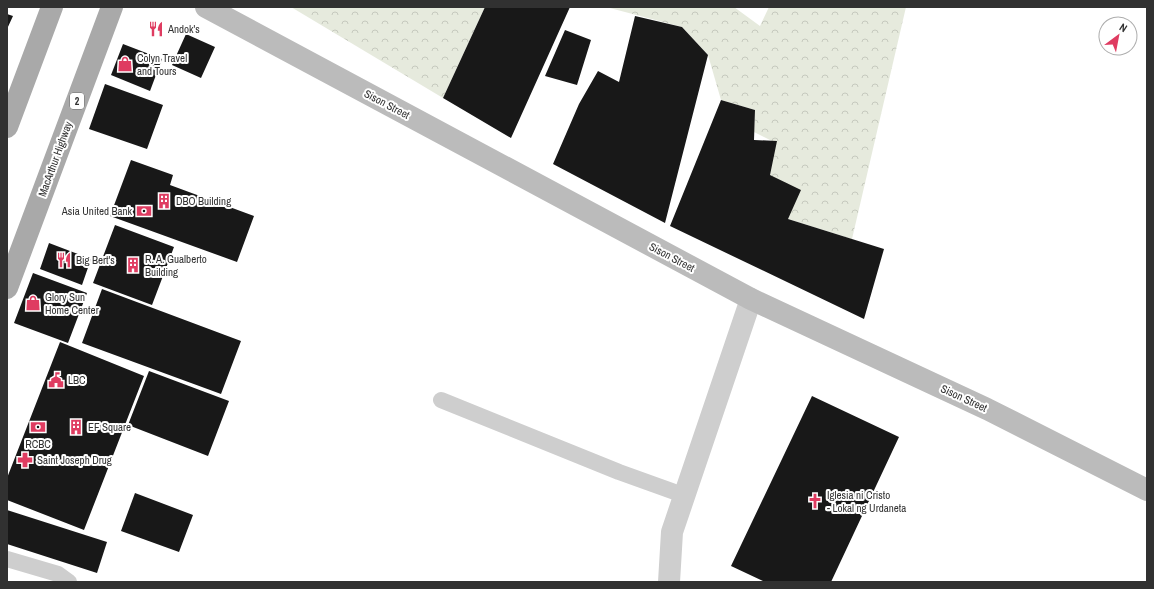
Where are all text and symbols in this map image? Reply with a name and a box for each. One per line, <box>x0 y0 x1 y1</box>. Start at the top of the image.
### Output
north arrow <box>1098 16 1138 56</box>
restaurant icon: Andok's <box>147 20 165 38</box>
text: N <box>1117 20 1130 35</box>
place label: Andok's <box>167 22 200 36</box>
place label: Colyn Travel and Tours <box>137 51 187 78</box>
shop icon: Colyn Travel and Tours <box>116 55 134 73</box>
street label: Sison Street <box>362 86 413 122</box>
road number: 2 <box>70 93 84 109</box>
street label: MacArthur Highway <box>35 119 75 199</box>
building icon: DBO Building <box>155 192 173 210</box>
place label: DBO Building <box>176 194 231 208</box>
bank icon: Asia United Bank <box>135 202 153 220</box>
place label: Asia United Bank <box>61 204 132 218</box>
street label: Sison Street <box>647 239 698 275</box>
restaurant icon: Big Bert's <box>55 251 73 269</box>
place label: R. A. Gualberto Building <box>145 252 207 279</box>
place label: Big Bert's <box>76 253 115 267</box>
building icon: R. A. Gualberto Building <box>124 256 142 274</box>
place label: Glory Sun Home Center <box>45 290 99 317</box>
shop icon: Glory Sun Home Center <box>24 294 42 312</box>
public building icon: LBC <box>47 371 65 389</box>
place label: LBC <box>68 373 86 387</box>
street label: Sison Street <box>939 381 990 415</box>
bank icon: RCBC <box>29 418 47 436</box>
building icon: EF Square <box>67 418 85 436</box>
place label: EF Square <box>88 420 131 434</box>
place label: RCBC <box>25 437 51 451</box>
pharmacy icon: Saint Joseph Drug <box>16 451 34 469</box>
place label: Saint Joseph Drug <box>37 453 112 467</box>
place label: Iglesia ni Cristo - Lokal ng Urdaneta <box>827 488 906 515</box>
church icon: Iglesia ni Cristo - Lokal ng Urdaneta <box>806 492 824 510</box>

